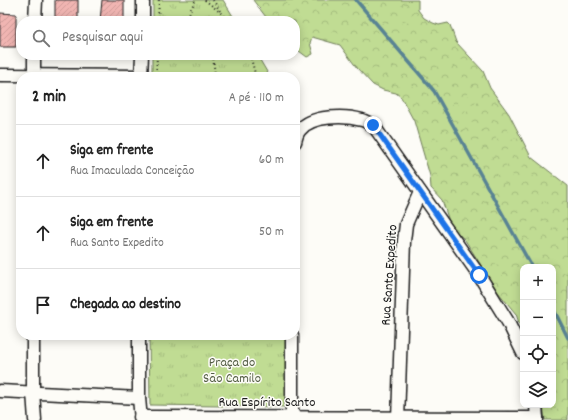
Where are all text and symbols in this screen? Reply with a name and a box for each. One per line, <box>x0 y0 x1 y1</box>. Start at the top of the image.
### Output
search box <box>16 16 300 60</box>
icon: search <box>30 27 52 49</box>
text: Pesquisar aqui <box>62 27 143 49</box>
text: 2 min <box>32 86 66 110</box>
text: A pé · 110 m <box>229 89 284 108</box>
route end <box>364 116 382 134</box>
text: Siga em frente <box>70 140 153 162</box>
icon: ahead <box>32 150 54 172</box>
text: 60 m <box>259 151 284 170</box>
text: Rua Imaculada Conceição <box>70 162 194 181</box>
text: Siga em frente <box>70 212 153 234</box>
icon: ahead <box>32 222 54 244</box>
text: 50 m <box>259 223 284 242</box>
street label: Rua Santo Expedito <box>376 224 404 326</box>
text: Rua Santo Expedito <box>70 234 164 253</box>
map controls <box>520 264 556 408</box>
button: + <box>520 264 556 300</box>
route start <box>470 266 488 284</box>
icon: arrive <box>32 294 54 316</box>
text: Chegada ao destino <box>70 294 181 316</box>
button: − <box>520 300 556 336</box>
button: locate <box>520 336 556 372</box>
park label: Praça do São Camilo <box>203 353 261 389</box>
button: layers <box>520 372 556 408</box>
street label: Rua Espírito Santo <box>219 393 315 413</box>

